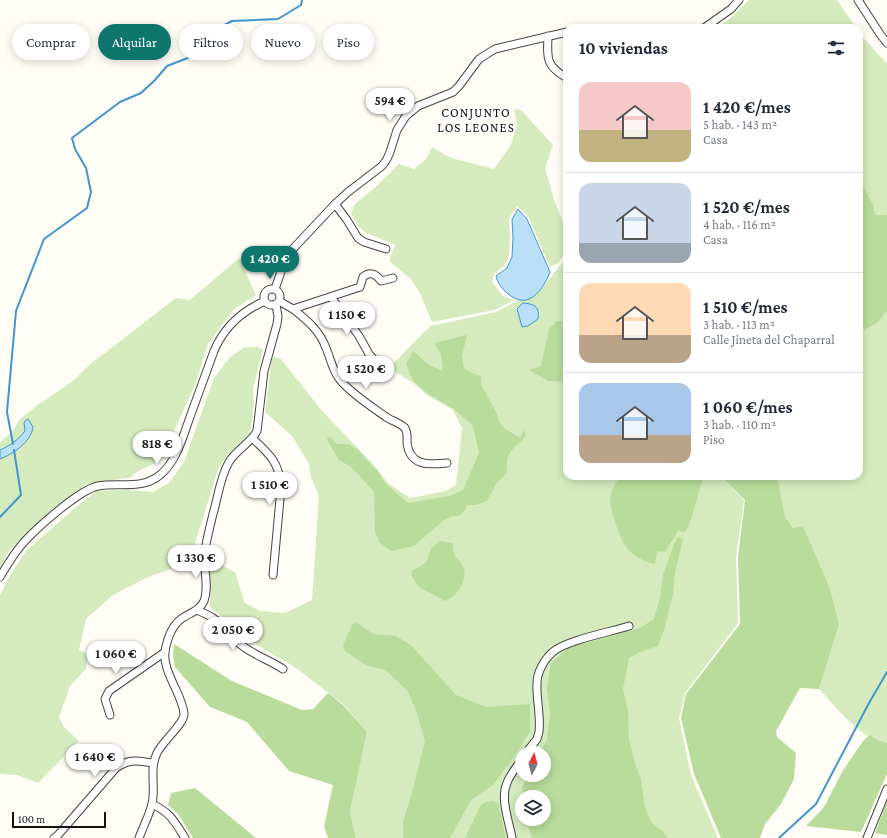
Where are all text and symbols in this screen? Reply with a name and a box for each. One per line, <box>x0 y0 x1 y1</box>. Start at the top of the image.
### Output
chip: Comprar <box>12 24 90 60</box>
chip: Alquilar <box>98 24 171 60</box>
chip: Filtros <box>179 24 243 60</box>
chip: Nuevo <box>251 24 315 60</box>
chip: Piso <box>323 24 374 60</box>
icon: filters <box>825 37 847 59</box>
text: 10 viviendas <box>579 39 668 58</box>
pin: 594 € <box>362 88 418 122</box>
text: 594 € <box>374 93 406 108</box>
icon: home <box>611 98 659 146</box>
text: 1 420 €/mes <box>703 98 791 117</box>
district label: CONJUNTO LOS LEONES <box>437 105 515 135</box>
text: 5 hab. · 143 m² <box>703 117 777 132</box>
text: Casa <box>703 132 728 147</box>
text: 1 520 €/mes <box>703 198 790 217</box>
icon: home <box>611 199 659 247</box>
text: 4 hab. · 116 m² <box>703 217 776 232</box>
text: Casa <box>703 232 728 247</box>
pin: 1 420 € <box>233 246 307 280</box>
text: 1 420 € <box>250 251 290 266</box>
text: 1 510 €/mes <box>703 298 788 317</box>
icon: home <box>611 299 659 347</box>
pin: 1 150 € <box>310 302 384 336</box>
text: 1 150 € <box>328 307 366 322</box>
text: 3 hab. · 113 m² <box>703 317 775 332</box>
text: Calle Jineta del Chaparral <box>703 332 835 347</box>
pin: 1 520 € <box>329 356 403 390</box>
text: 1 520 € <box>346 361 386 376</box>
text: 1 060 €/mes <box>703 398 793 417</box>
icon: home <box>611 399 659 447</box>
text: 3 hab. · 110 m² <box>703 417 776 432</box>
pin: 818 € <box>129 431 185 465</box>
text: Piso <box>703 432 724 447</box>
text: 818 € <box>141 436 173 451</box>
pin: 1 510 € <box>233 472 307 506</box>
text: 1 510 € <box>251 477 289 492</box>
pin: 1 330 € <box>159 545 233 579</box>
text: 1 330 € <box>177 550 215 565</box>
pin: 2 050 € <box>196 617 270 651</box>
text: 2 050 € <box>212 622 254 637</box>
pin: 1 060 € <box>79 641 153 675</box>
text: 1 060 € <box>95 646 137 661</box>
pin: 1 640 € <box>58 744 132 778</box>
north arrow <box>515 746 551 782</box>
map controls <box>515 746 551 826</box>
text: 1 640 € <box>75 749 115 764</box>
button: layers <box>515 790 551 826</box>
scale bar <box>12 810 106 829</box>
text: 100 m <box>18 813 45 825</box>

